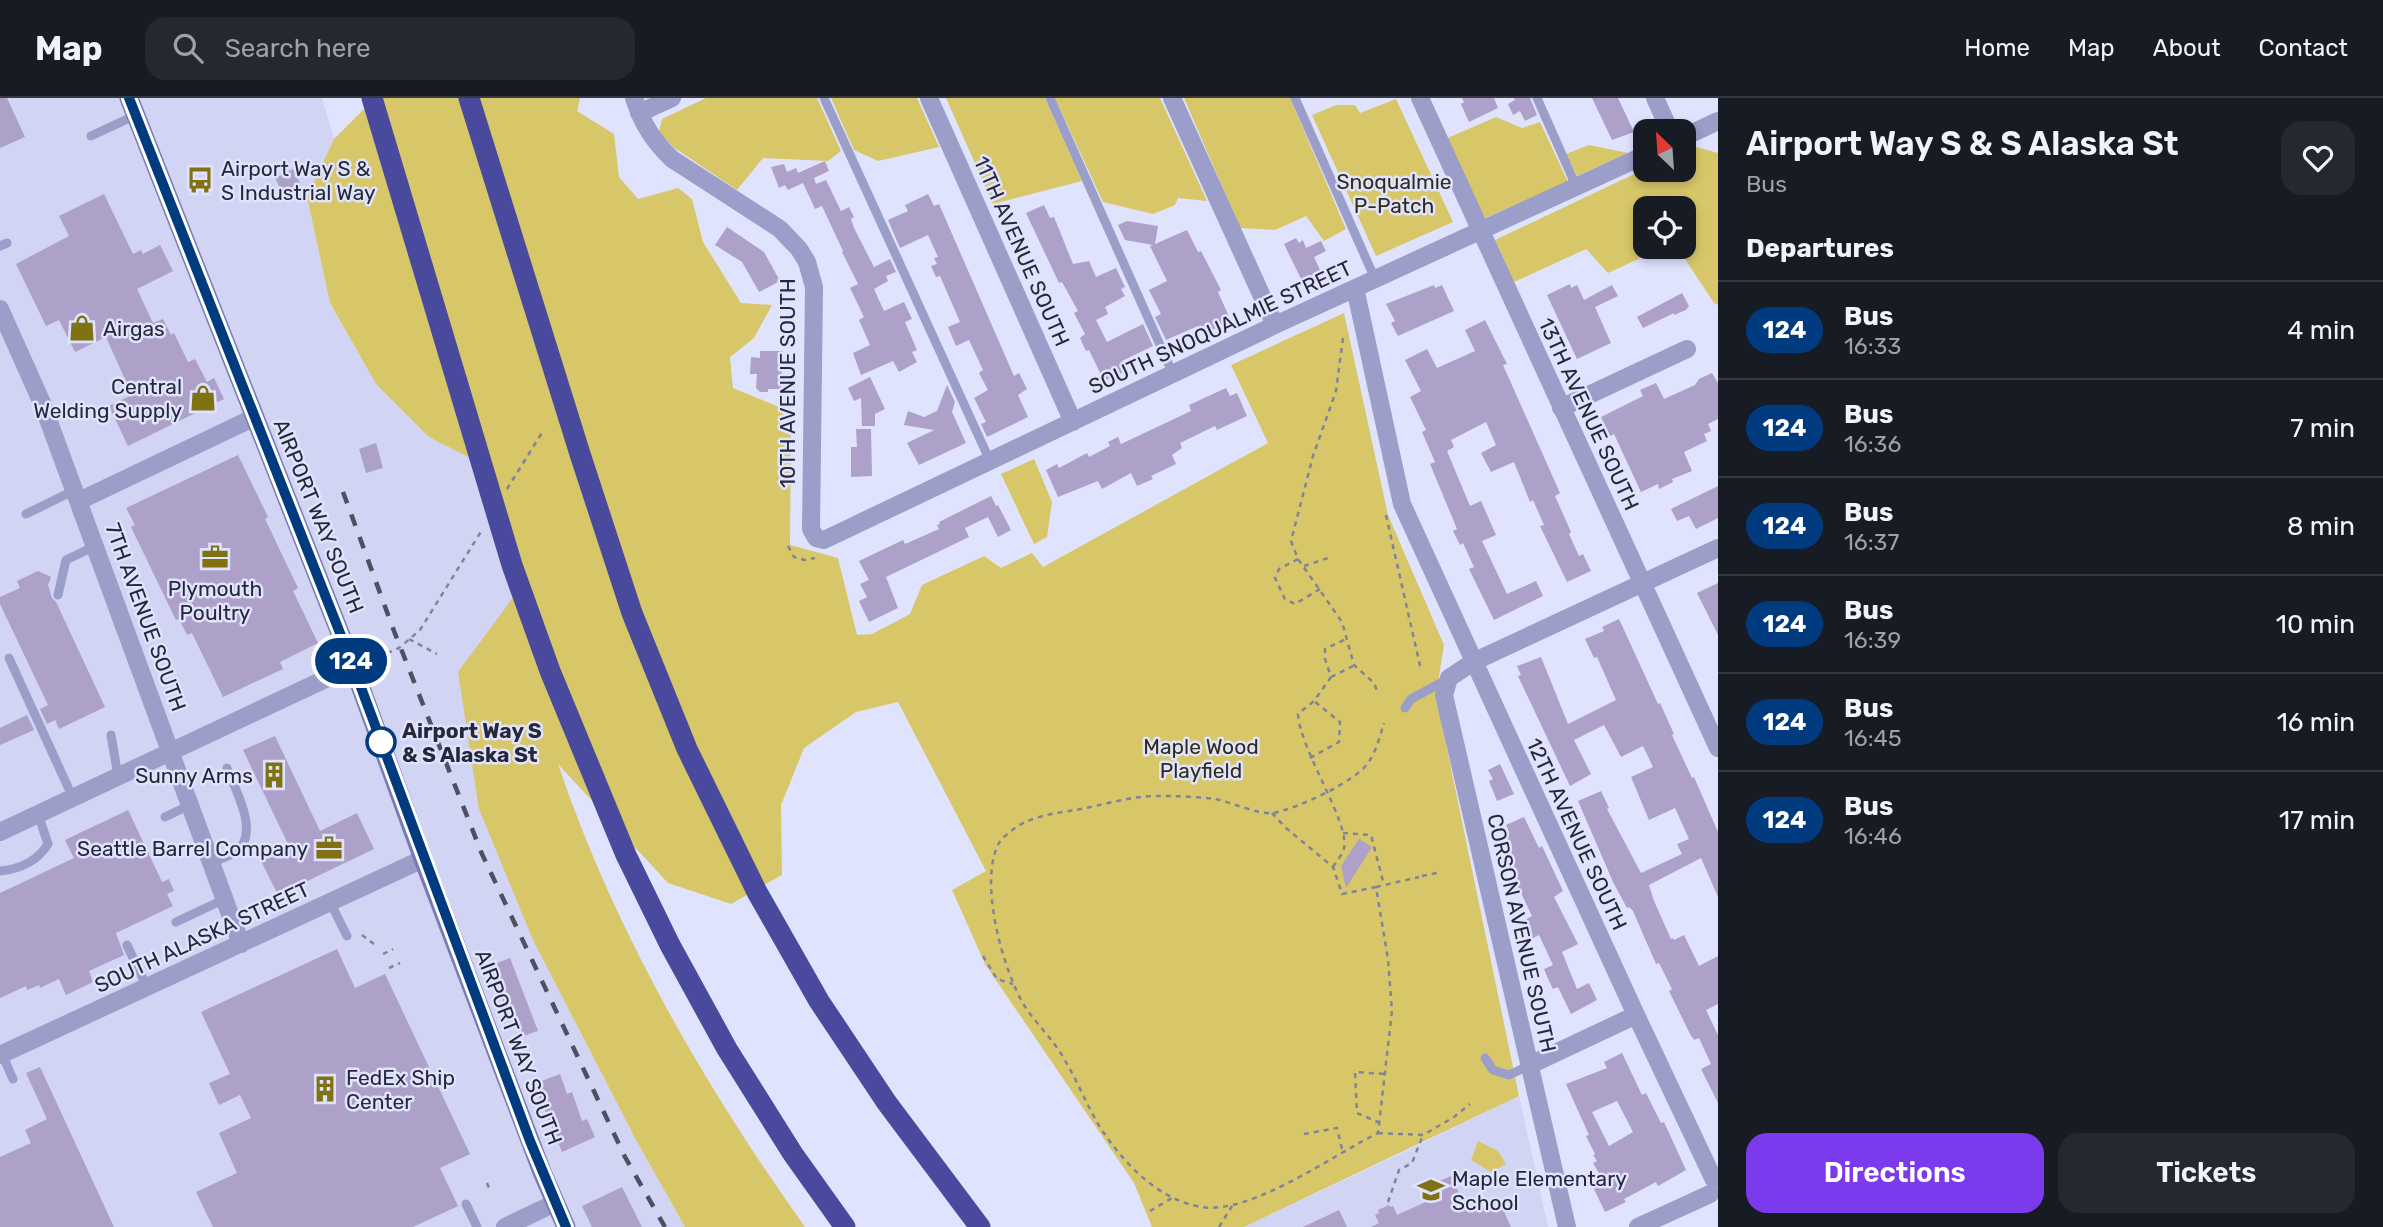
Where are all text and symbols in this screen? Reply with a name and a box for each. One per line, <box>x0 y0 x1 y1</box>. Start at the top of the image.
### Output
search box <box>145 17 635 80</box>
text: Map <box>35 29 103 68</box>
icon: search <box>169 29 207 67</box>
text: Search here <box>225 33 370 64</box>
text: Home <box>1964 34 2030 62</box>
text: Map <box>2068 34 2115 62</box>
text: About <box>2153 34 2221 62</box>
text: Contact <box>2259 34 2348 62</box>
north arrow <box>1633 119 1696 182</box>
map controls <box>1633 119 1696 259</box>
button: heart <box>2281 121 2355 195</box>
text: Airport Way S & S Alaska St <box>1746 124 2179 163</box>
street label: 11TH AVENUE SOUTH <box>969 152 1075 350</box>
place label: Airport Way S & S Industrial Way <box>221 156 376 205</box>
bus stop icon: Airport Way S & S Industrial Way <box>185 165 215 195</box>
park label: Snoqualmie P-Patch <box>1336 169 1452 218</box>
text: Bus <box>1746 170 1787 198</box>
button: locate <box>1633 196 1696 259</box>
text: Departures <box>1746 233 1894 264</box>
street label: SOUTH SNOQUALMIE STREET <box>1084 255 1356 399</box>
street label: 10TH AVENUE SOUTH <box>775 278 800 488</box>
text: Bus <box>1844 301 1893 332</box>
shop icon: Airgas <box>67 313 97 343</box>
street label: 13TH AVENUE SOUTH <box>1533 314 1645 514</box>
text: 4 min <box>2287 315 2355 346</box>
place label: Airgas <box>103 316 165 341</box>
text: 124 <box>1763 316 1806 344</box>
text: 16:33 <box>1844 332 1901 360</box>
place label: Central Welding Supply <box>33 374 182 423</box>
shop icon: Central Welding Supply <box>188 383 218 413</box>
text: Bus <box>1844 399 1893 430</box>
text: 7 min <box>2290 413 2355 444</box>
text: 124 <box>1763 414 1806 442</box>
street label: AIRPORT WAY SOUTH <box>269 415 369 617</box>
text: 16:36 <box>1844 430 1901 458</box>
text: Bus <box>1844 497 1893 528</box>
text: 8 min <box>2287 511 2355 542</box>
text: 124 <box>1763 512 1806 540</box>
street label: 7TH AVENUE SOUTH <box>100 520 192 714</box>
text: 16:37 <box>1844 528 1899 556</box>
office icon: Plymouth Poultry <box>200 542 230 572</box>
place label: Plymouth Poultry <box>168 576 262 625</box>
text: Bus <box>1844 595 1893 626</box>
text: 10 min <box>2276 609 2355 640</box>
text: 124 <box>1763 610 1806 638</box>
text: 16:39 <box>1844 626 1901 654</box>
line badge: 124 <box>311 638 391 684</box>
text: 124 <box>329 647 373 675</box>
text: Bus <box>1844 693 1893 724</box>
text: 16 min <box>2277 707 2355 738</box>
text: 124 <box>1763 708 1806 736</box>
place label: Airport Way S & S Alaska St <box>402 718 542 767</box>
text: 16:45 <box>1844 724 1902 752</box>
marker: Airport Way S & S Alaska St <box>366 727 396 757</box>
park label: Maple Wood Playfield <box>1143 734 1259 783</box>
street label: 12TH AVENUE SOUTH <box>1522 734 1632 934</box>
building icon: Sunny Arms <box>259 760 289 790</box>
place label: Sunny Arms <box>135 763 253 788</box>
text: Bus <box>1844 791 1893 822</box>
text: 17 min <box>2279 805 2355 836</box>
text: 124 <box>1763 806 1806 834</box>
street label: CORSON AVENUE SOUTH <box>1482 811 1562 1055</box>
text: 16:46 <box>1844 822 1902 850</box>
office icon: Seattle Barrel Company <box>314 833 344 863</box>
place label: Seattle Barrel Company <box>77 836 308 861</box>
street label: SOUTH ALASKA STREET <box>91 876 313 998</box>
street label: AIRPORT WAY SOUTH <box>470 946 568 1148</box>
place label: FedEx Ship Center <box>346 1065 455 1114</box>
building icon: FedEx Ship Center <box>310 1074 340 1104</box>
button: Directions <box>1746 1133 2044 1213</box>
button: Tickets <box>2058 1133 2355 1213</box>
place label: Maple Elementary School <box>1452 1166 1627 1215</box>
school or university icon: Maple Elementary School <box>1416 1175 1446 1205</box>

